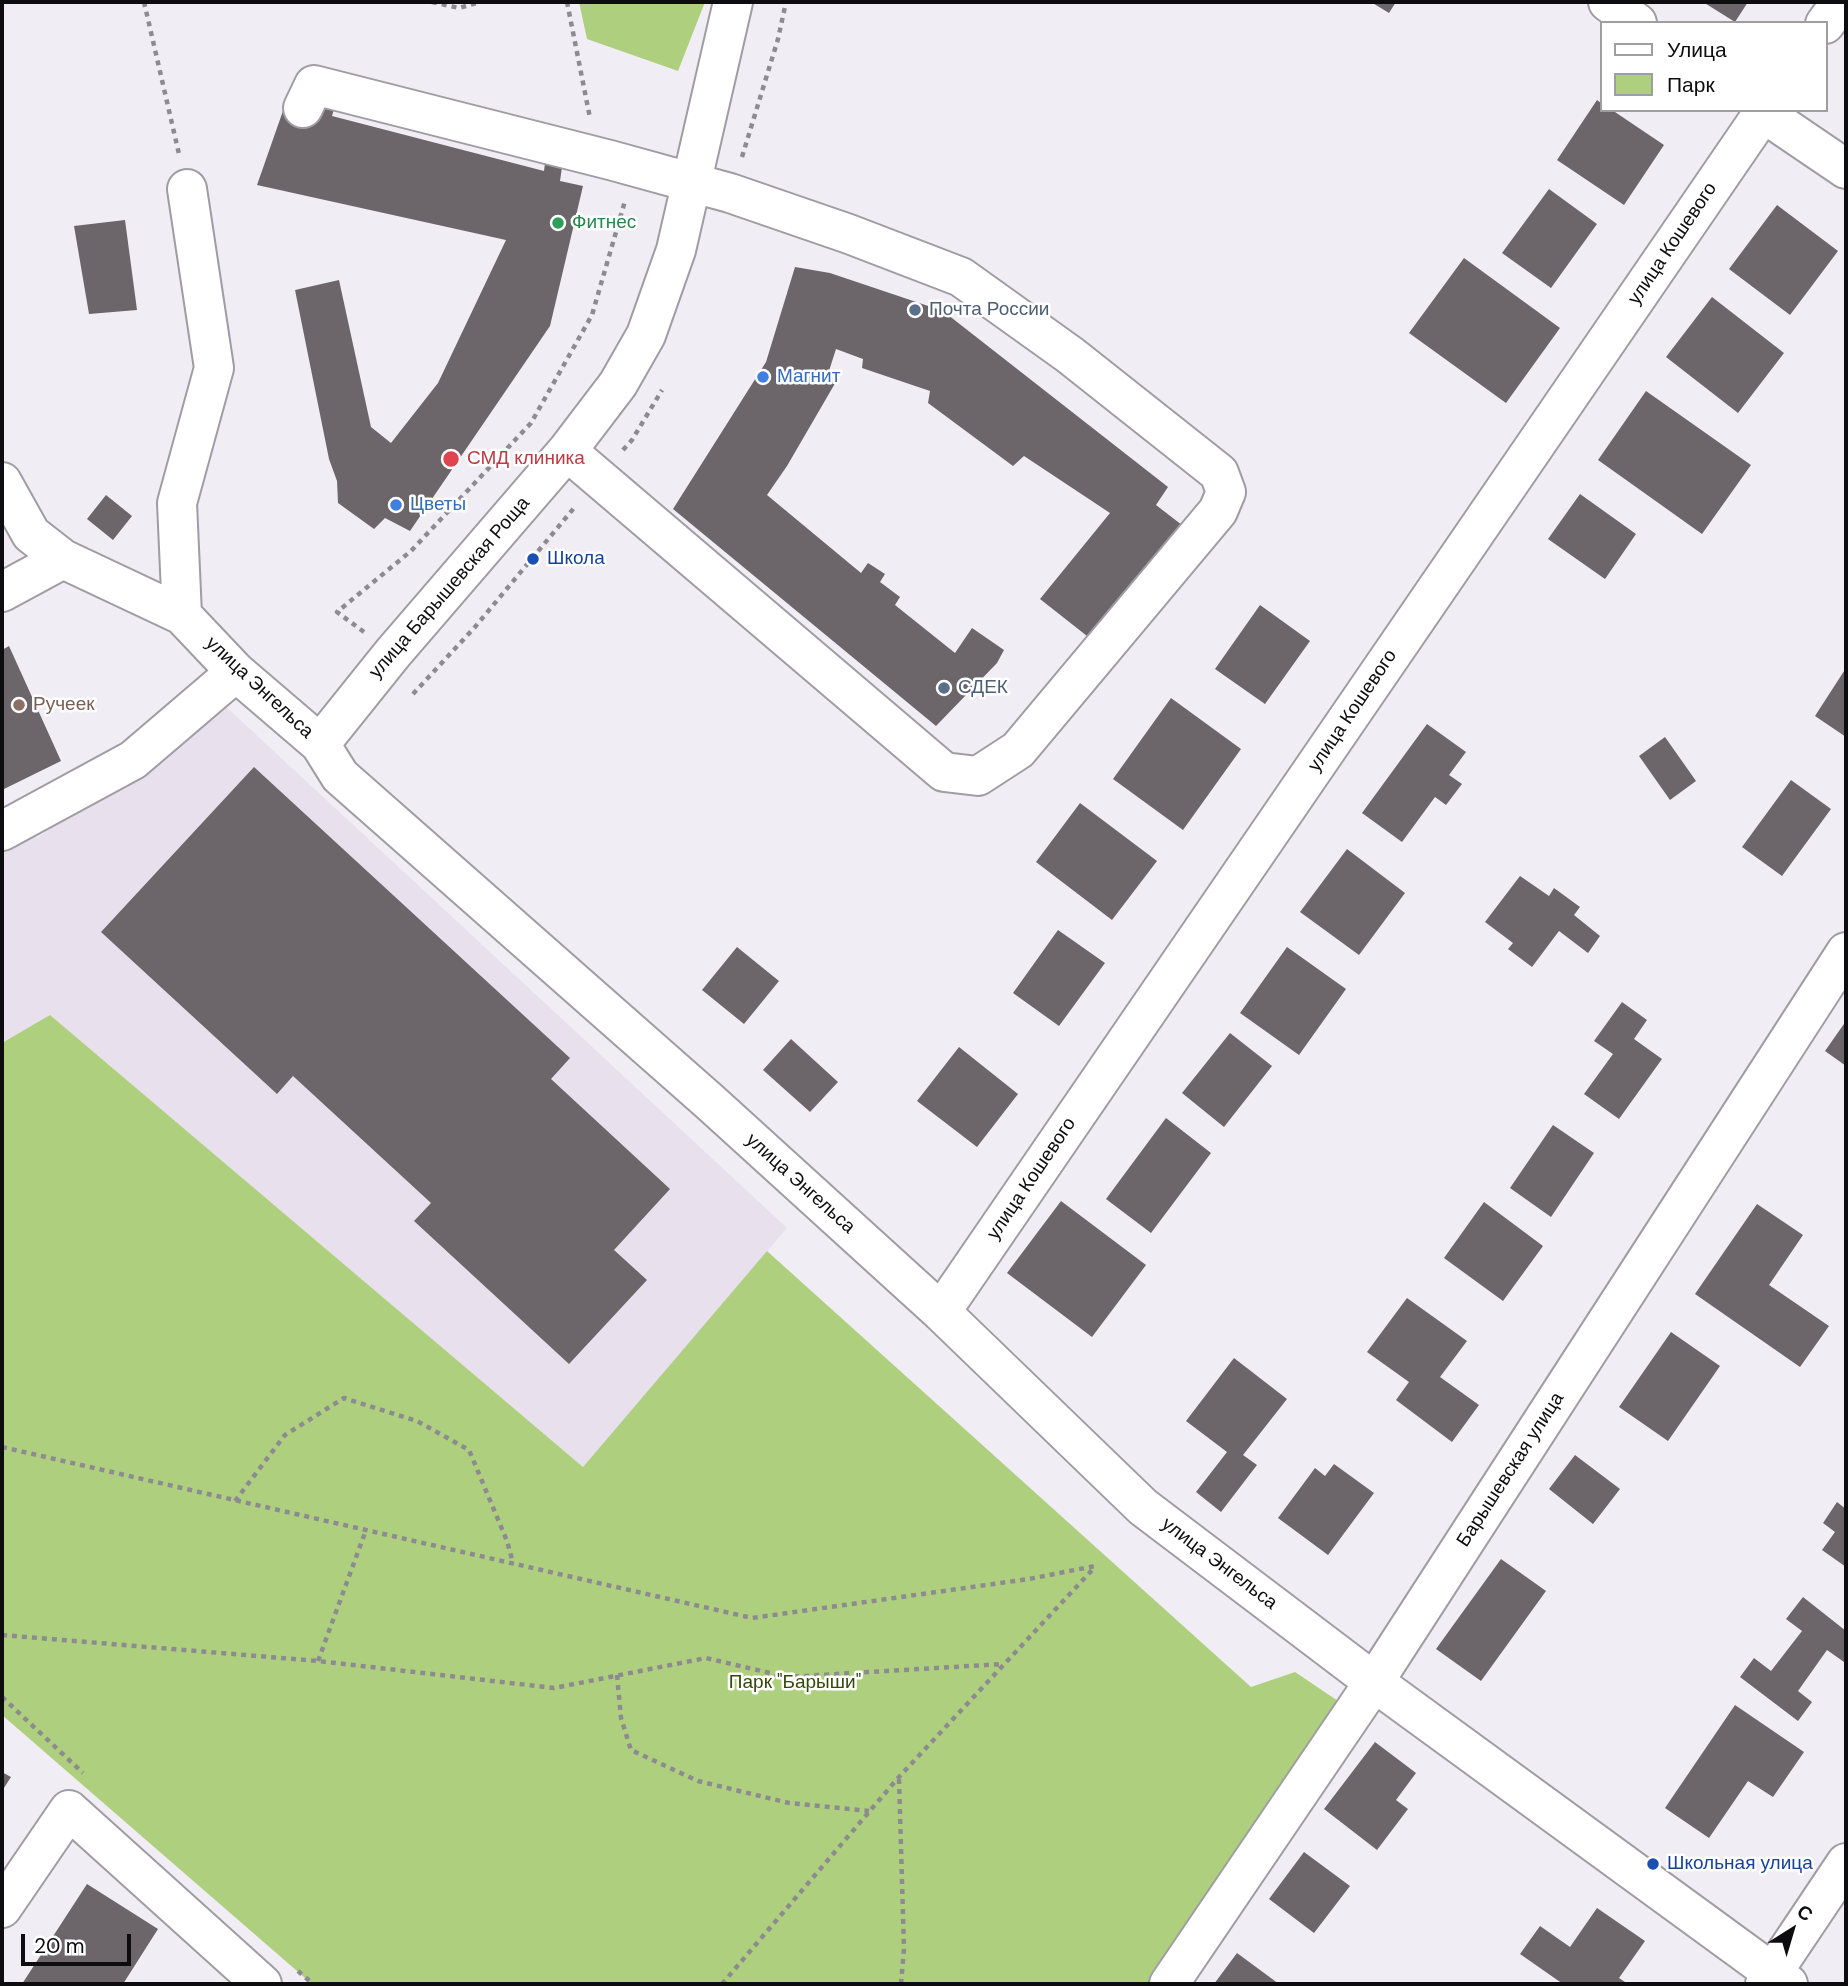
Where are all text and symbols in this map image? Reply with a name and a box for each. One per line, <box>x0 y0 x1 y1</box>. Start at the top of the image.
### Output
legend <box>1600 21 1827 112</box>
text: Улица <box>1667 36 1727 64</box>
text: Парк <box>1667 71 1715 99</box>
street label: улица Кошевого <box>1624 179 1722 309</box>
place label: Фитнес <box>572 212 636 234</box>
marker: Фитнес <box>550 215 566 231</box>
place label: Почта России <box>929 299 1049 321</box>
marker: Почта России <box>907 302 923 318</box>
place label: Магнит <box>777 366 840 388</box>
marker: Магнит <box>755 369 771 385</box>
place label: СМД клиника <box>467 448 585 470</box>
marker: СМД клиника <box>441 449 461 469</box>
street label: улица Барышевская Роща <box>365 493 535 683</box>
place label: Цветы <box>410 494 466 516</box>
marker: Цветы <box>388 497 404 513</box>
place label: Школа <box>547 548 605 570</box>
marker: Школа <box>525 551 541 567</box>
street label: улица Энгельса <box>200 632 318 744</box>
street label: улица Кошевого <box>1304 646 1402 776</box>
place label: СДЕК <box>958 677 1008 699</box>
marker: СДЕК <box>936 680 952 696</box>
place label: Ручеек <box>33 694 95 716</box>
marker: Ручеек <box>11 697 27 713</box>
street label: улица Кошевого <box>983 1114 1081 1244</box>
street label: улица Энгельса <box>741 1129 859 1239</box>
street label: Барышевская улица <box>1453 1389 1569 1551</box>
street label: улица Энгельса <box>1157 1513 1281 1615</box>
park label: Парк "Барыши" <box>729 1672 861 1694</box>
place label: Школьная улица <box>1667 1853 1813 1875</box>
marker: Школьная улица <box>1645 1856 1661 1872</box>
north arrow <box>1757 1895 1827 1965</box>
text: С <box>1792 1899 1818 1927</box>
scale bar <box>24 1920 135 1964</box>
text: 20 m <box>34 1932 85 1960</box>

